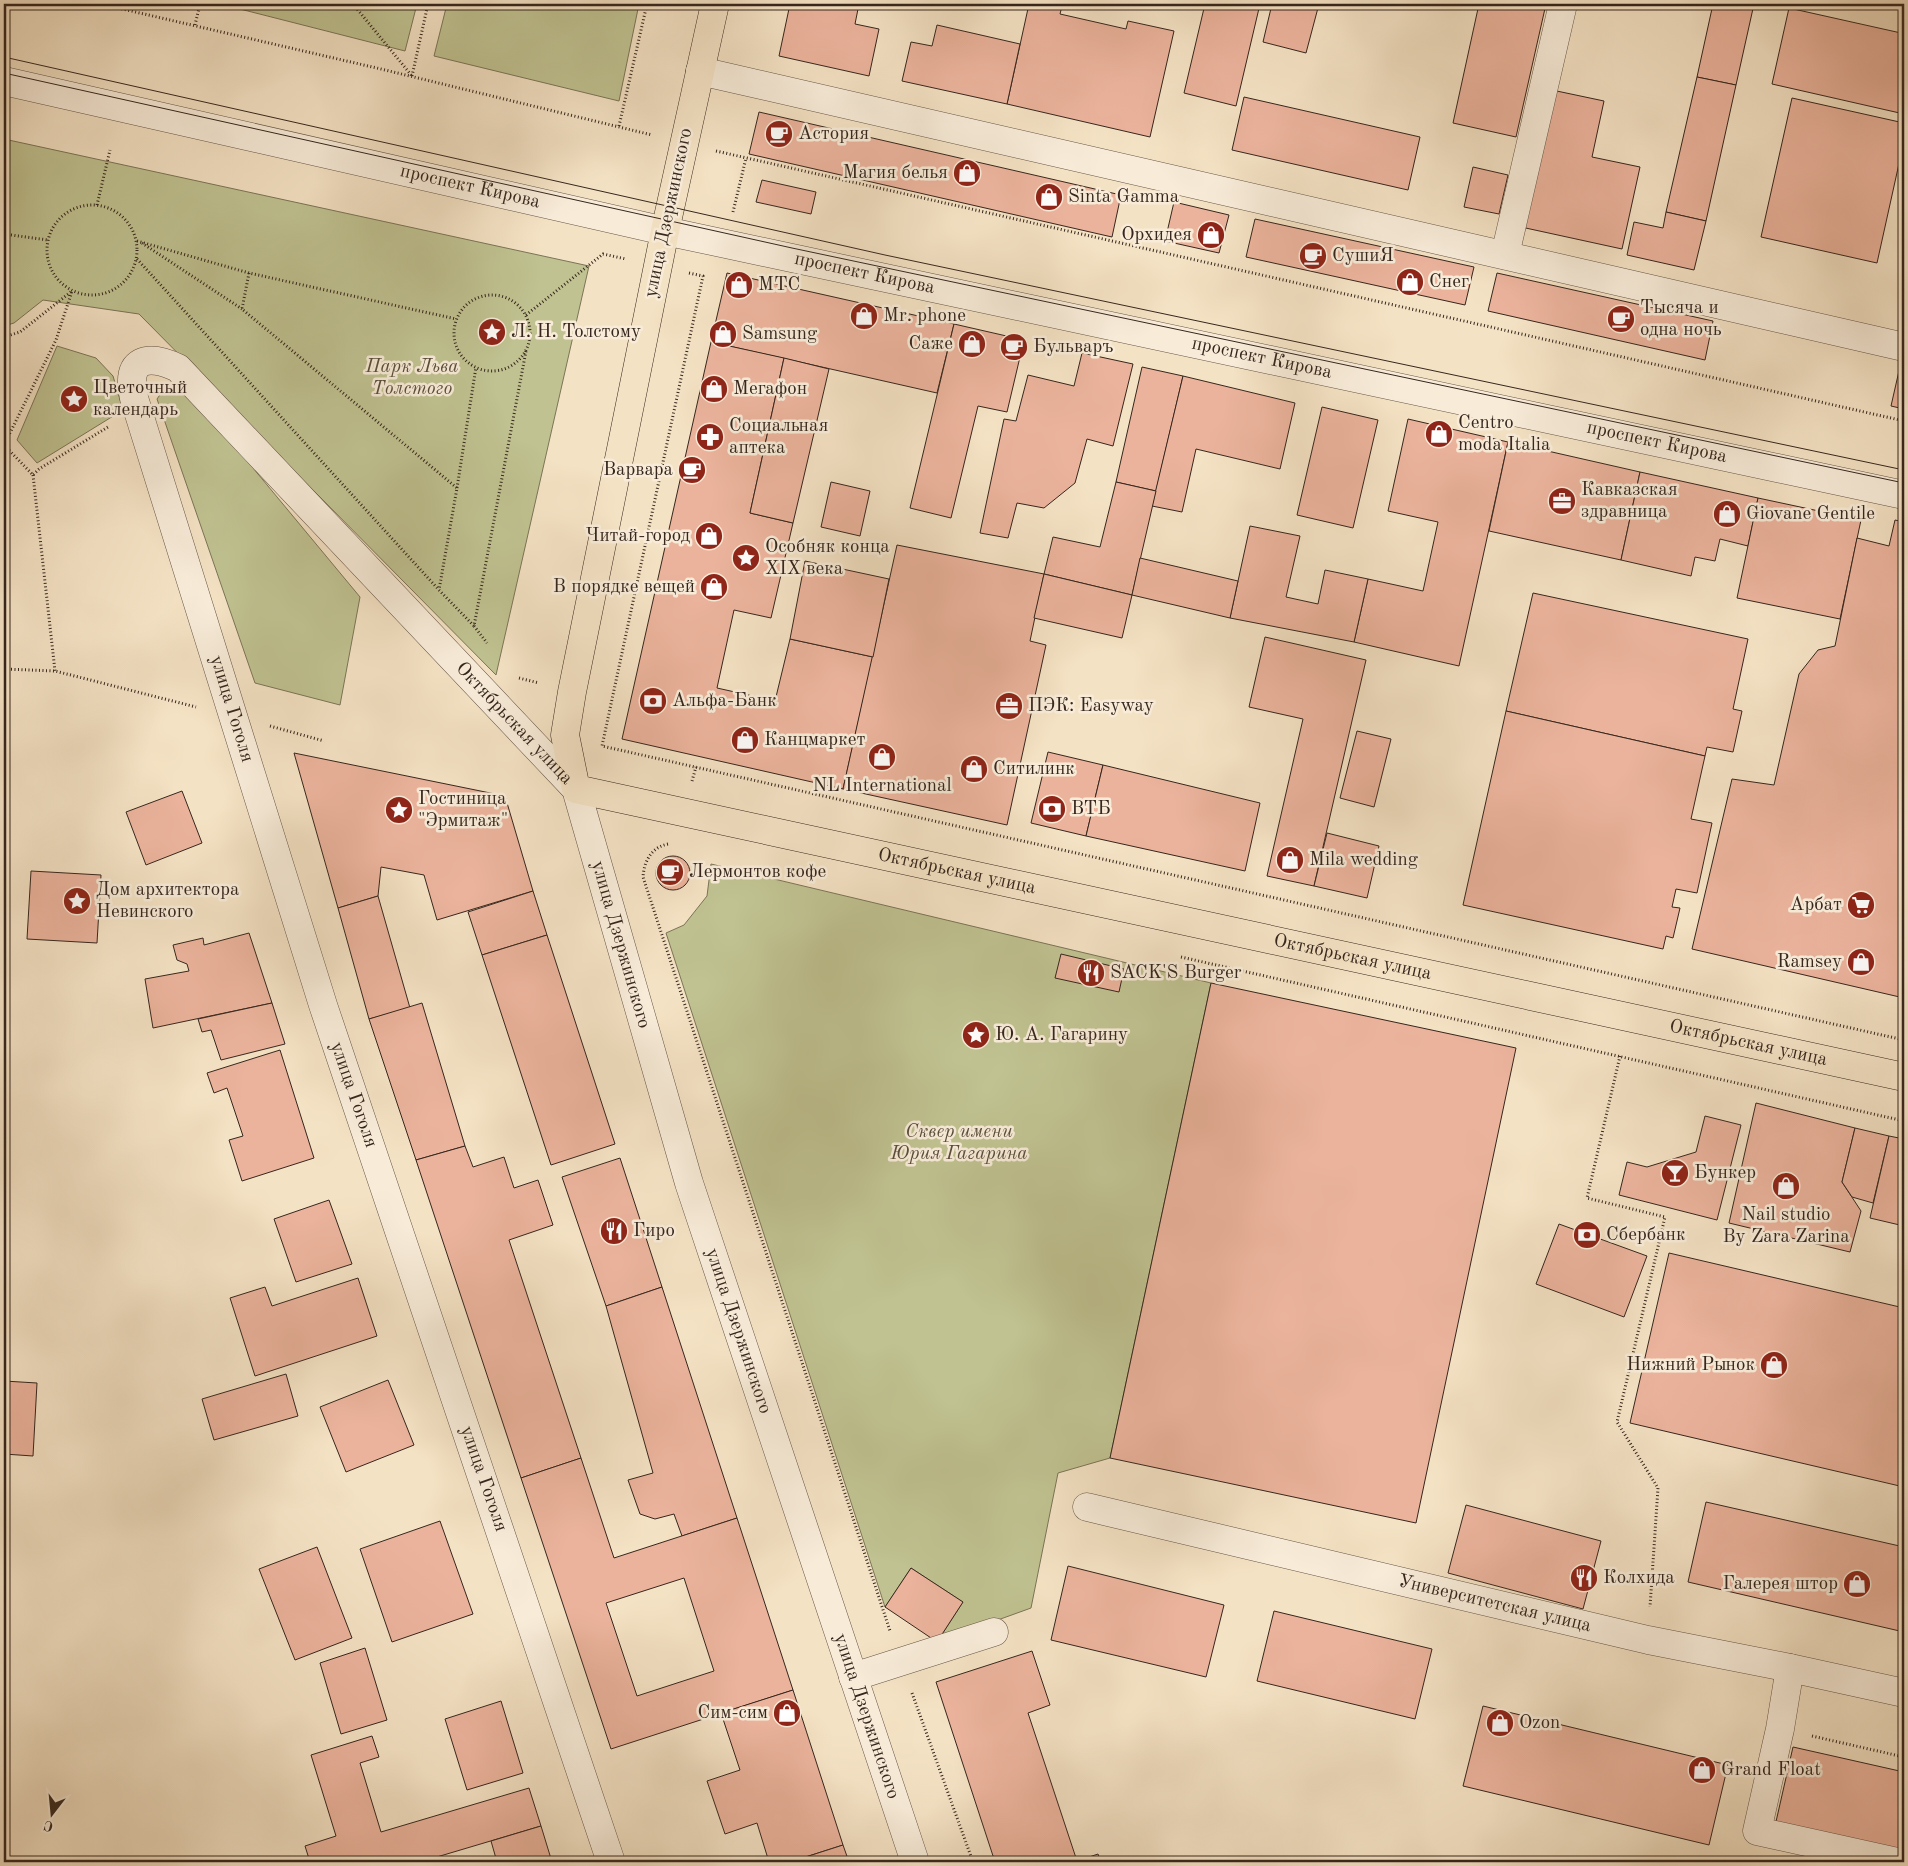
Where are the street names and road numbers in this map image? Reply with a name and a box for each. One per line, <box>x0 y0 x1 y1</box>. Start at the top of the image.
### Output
street label: улица Дзержинского <box>642 126 696 300</box>
street label: проспект Кирова <box>398 162 543 212</box>
street label: проспект Кирова <box>793 249 937 298</box>
street label: проспект Кирова <box>1190 334 1334 382</box>
street label: проспект Кирова <box>1585 418 1729 467</box>
street label: улица Гоголя <box>206 653 256 765</box>
street label: Октябрьская улица <box>452 659 577 789</box>
street label: Октябрьская улица <box>876 845 1038 898</box>
street label: улица Дзержинского <box>588 859 654 1030</box>
street label: Октябрьская улица <box>1272 931 1434 984</box>
street label: Октябрьская улица <box>1668 1017 1830 1070</box>
street label: улица Гоголя <box>326 1040 380 1150</box>
street label: улица Дзержинского <box>702 1246 775 1416</box>
street label: улица Гоголя <box>456 1424 510 1534</box>
street label: Университетская улица <box>1396 1572 1594 1636</box>
street label: улица Дзержинского <box>830 1631 903 1801</box>

